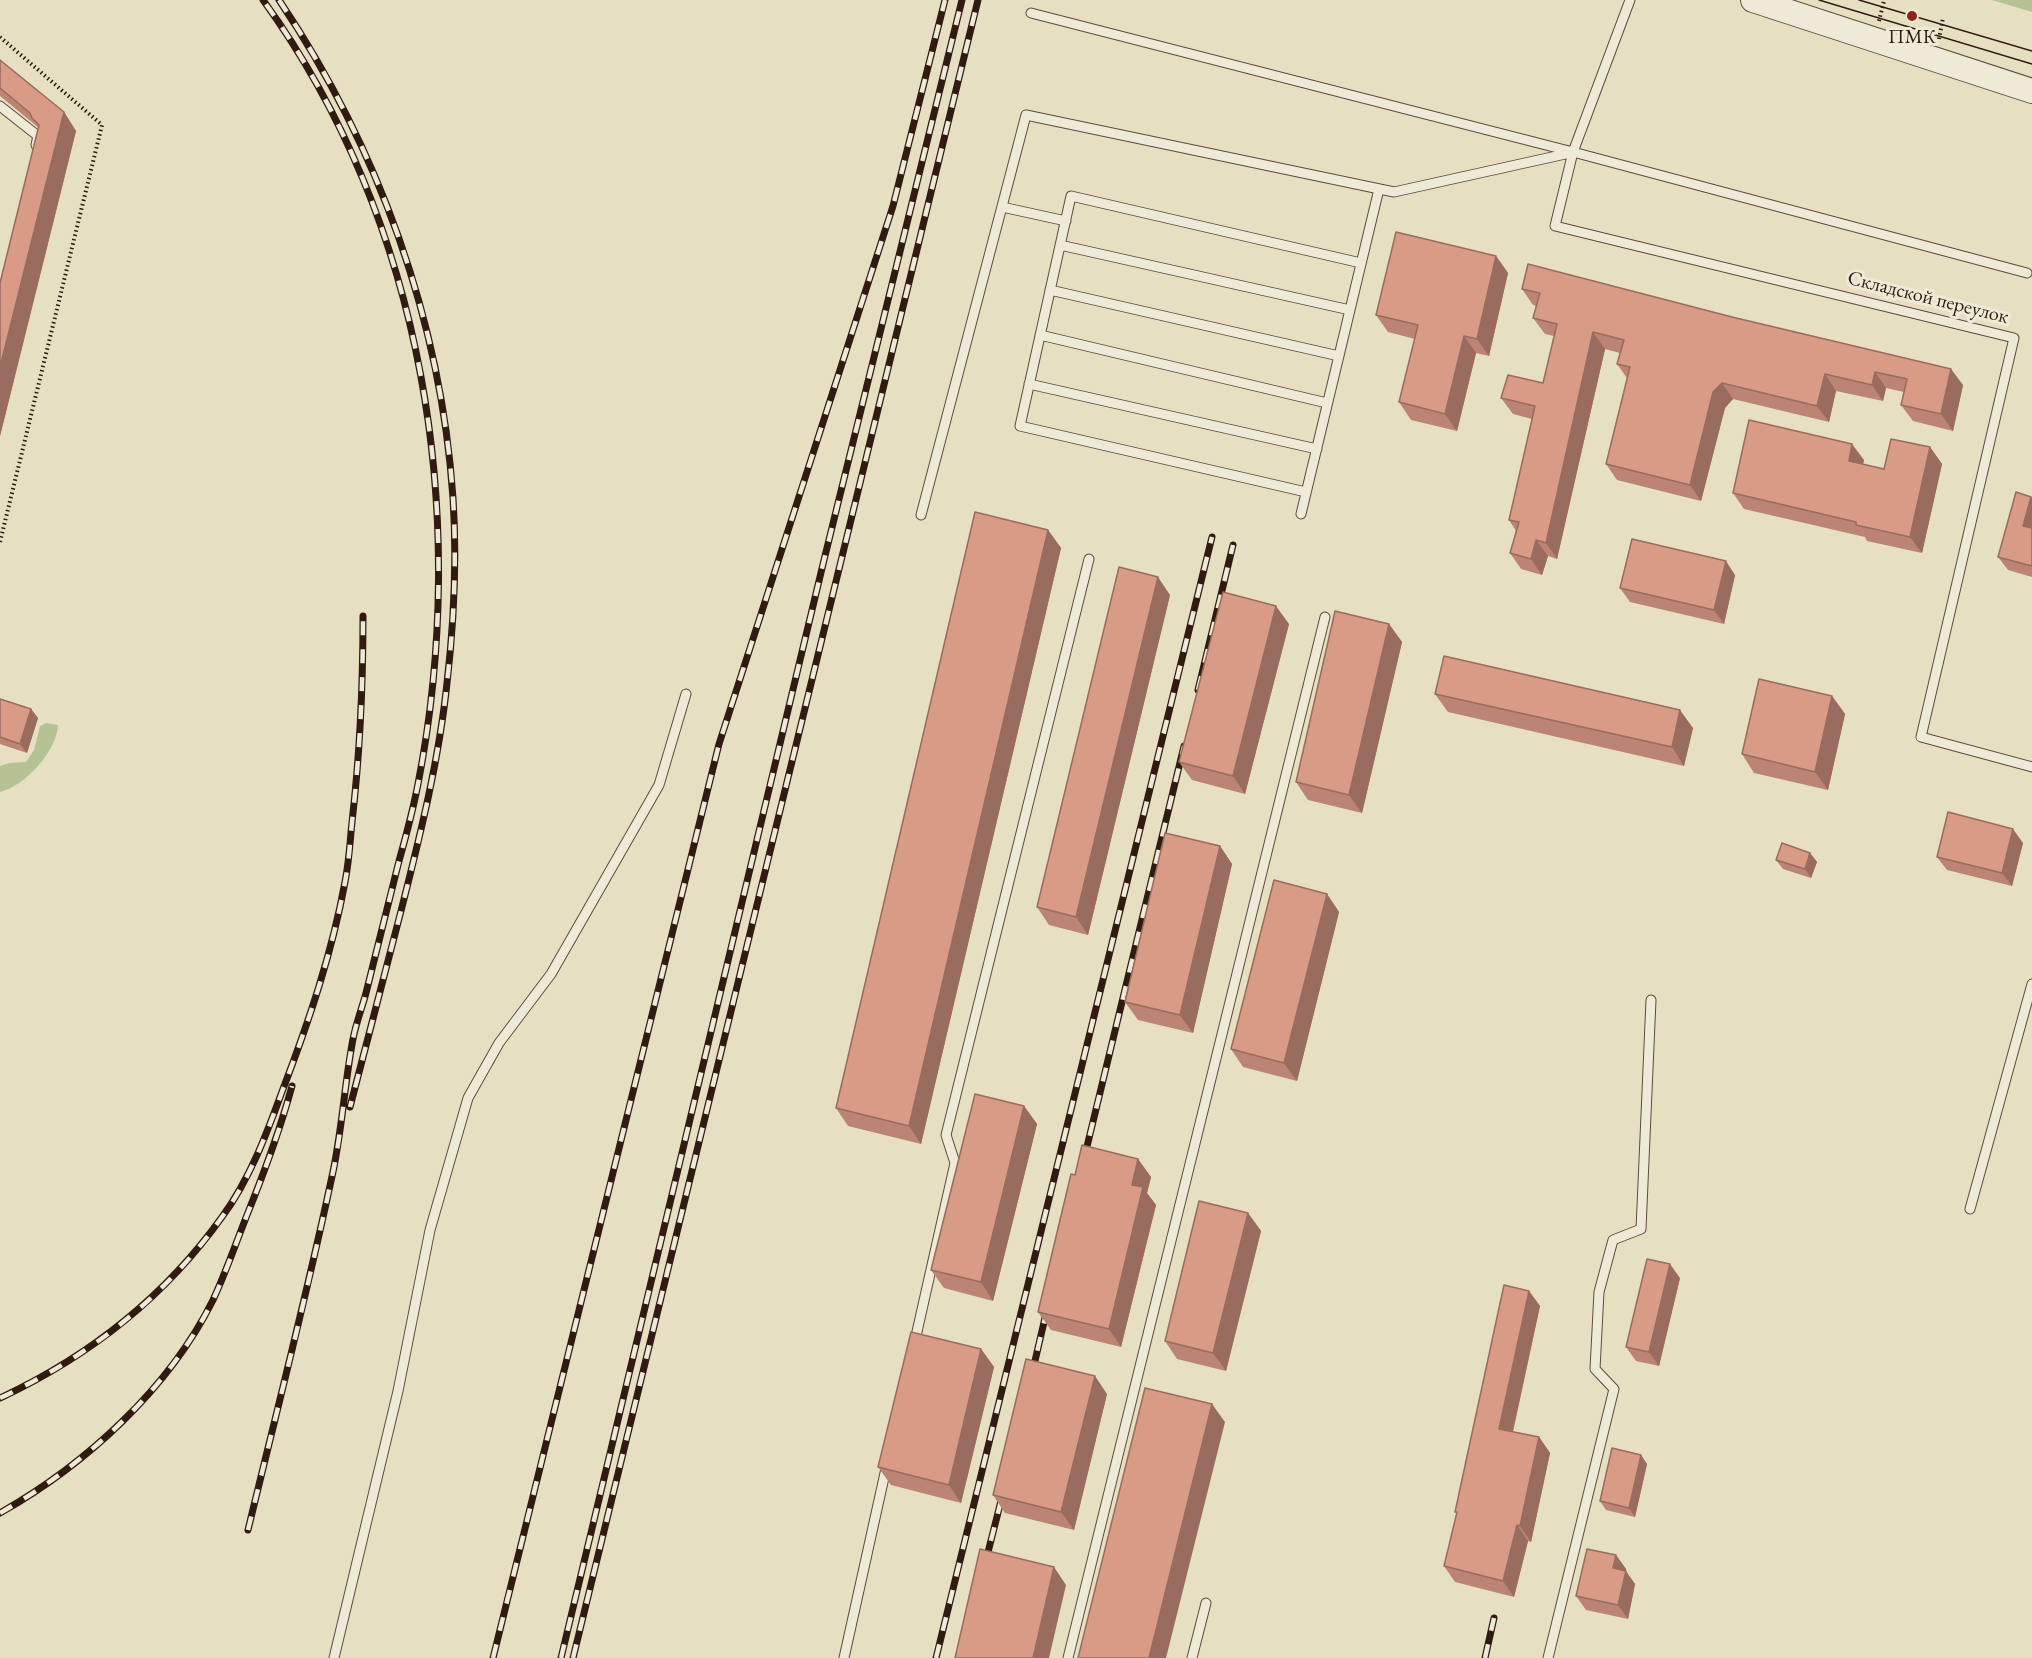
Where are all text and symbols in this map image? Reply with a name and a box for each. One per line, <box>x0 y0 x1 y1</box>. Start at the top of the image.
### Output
marker: ПМК <box>1905 9 1919 23</box>
place label: ПМК <box>1888 26 1936 50</box>
street label: Складской переулок <box>1845 266 2011 330</box>

